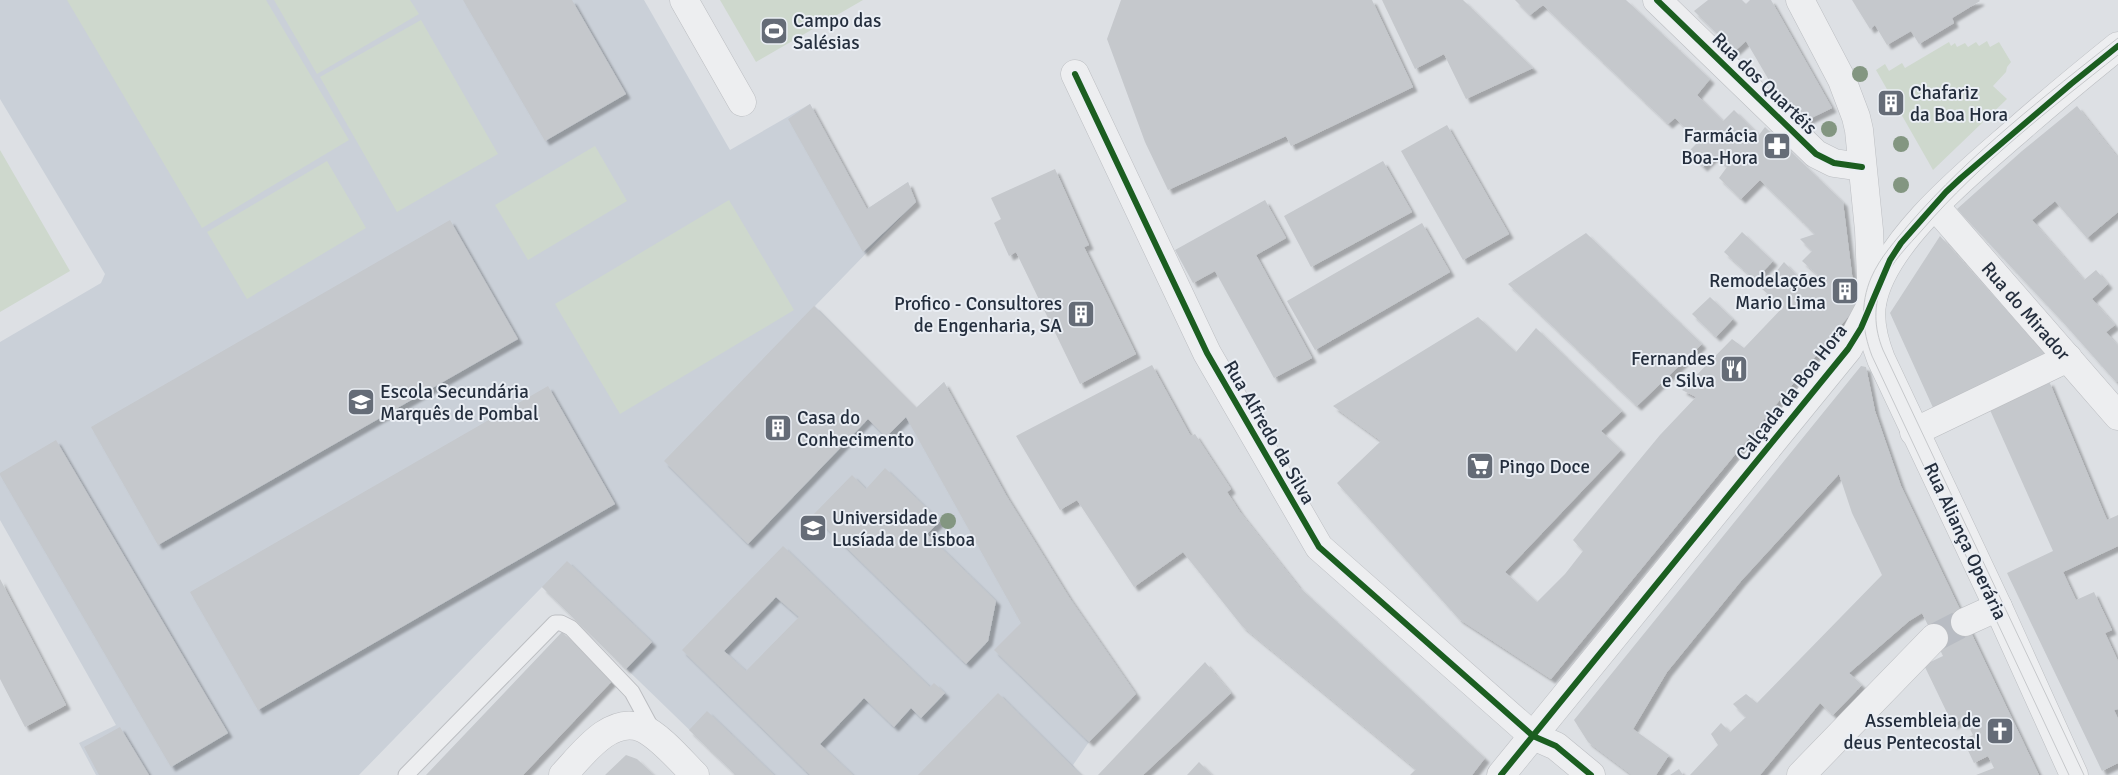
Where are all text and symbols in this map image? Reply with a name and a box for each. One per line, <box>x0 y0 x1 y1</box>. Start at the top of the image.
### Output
place label: Campo das Salésias <box>793 9 881 55</box>
sports icon: Campo das Salésias <box>759 16 789 46</box>
street label: Rua dos Quartéis <box>1707 28 1822 140</box>
place label: Chafariz da Boa Hora <box>1910 81 2008 127</box>
building icon: Chafariz da Boa Hora <box>1876 88 1906 118</box>
place label: Farmácia Boa-Hora <box>1681 124 1758 170</box>
pharmacy icon: Farmácia Boa-Hora <box>1762 131 1792 161</box>
street label: Rua do Mirador <box>1976 257 2075 366</box>
place label: Remodelações Mario Lima <box>1709 269 1826 315</box>
building icon: Remodelações Mario Lima <box>1830 276 1860 306</box>
place label: Profico - Consultores de Engenharia, SA <box>894 292 1062 338</box>
building icon: Profico - Consultores de Engenharia, SA <box>1066 299 1096 329</box>
street label: Calçada da Boa Hora <box>1731 319 1853 466</box>
place label: Fernandes e Silva <box>1631 347 1715 393</box>
restaurant icon: Fernandes e Silva <box>1719 354 1749 384</box>
street label: Rua Alfredo da Silva <box>1218 356 1320 509</box>
place label: Escola Secundária Marquês de Pombal <box>380 380 538 426</box>
school or university icon: Escola Secundária Marquês de Pombal <box>346 387 376 417</box>
place label: Casa do Conhecimento <box>797 406 914 452</box>
building icon: Casa do Conhecimento <box>763 413 793 443</box>
supermarket icon: Pingo Doce <box>1465 451 1495 481</box>
place label: Pingo Doce <box>1499 455 1590 479</box>
street label: Rua Aliança Operária <box>1918 459 2012 624</box>
place label: Universidade Lusíada de Lisboa <box>832 506 975 552</box>
school or university icon: Universidade Lusíada de Lisboa <box>798 513 828 543</box>
place label: Assembleia de deus Pentecostal <box>1844 709 1981 755</box>
church icon: Assembleia de deus Pentecostal <box>1985 716 2015 746</box>

